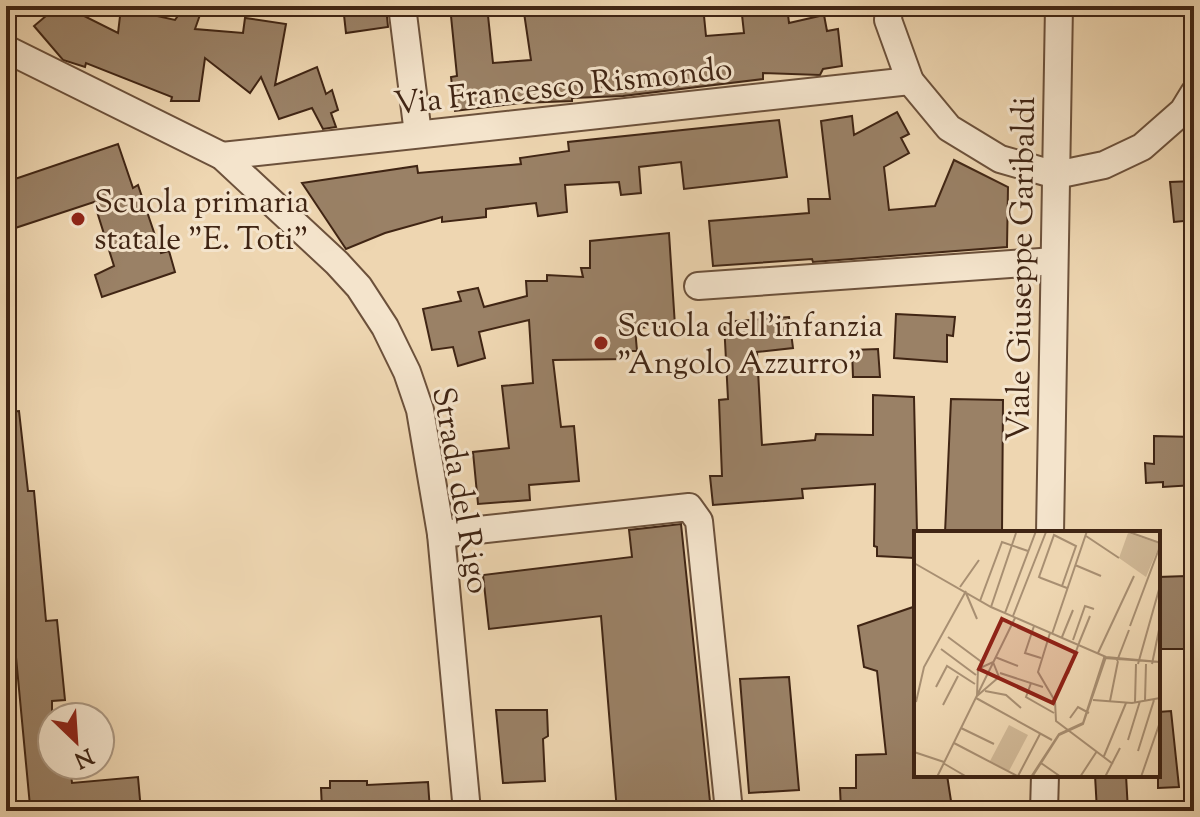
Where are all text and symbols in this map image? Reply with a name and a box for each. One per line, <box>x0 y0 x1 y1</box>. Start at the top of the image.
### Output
street label: Via Francesco Rismondo <box>392 47 735 129</box>
street label: Viale Giuseppe Garibaldi <box>997 96 1049 442</box>
place label: Scuola primaria statale "E. Toti" <box>94 181 310 264</box>
marker: Scuola primaria statale "E. Toti" <box>69 210 87 228</box>
place label: Scuola dell'infanzia "Angolo Azzurro" <box>617 305 883 388</box>
marker: Scuola dell'infanzia "Angolo Azzurro" <box>592 334 610 352</box>
street label: Strada del Rigo <box>418 384 500 597</box>
inset map <box>914 531 1160 777</box>
north arrow <box>36 701 116 781</box>
text: N <box>68 738 98 775</box>

